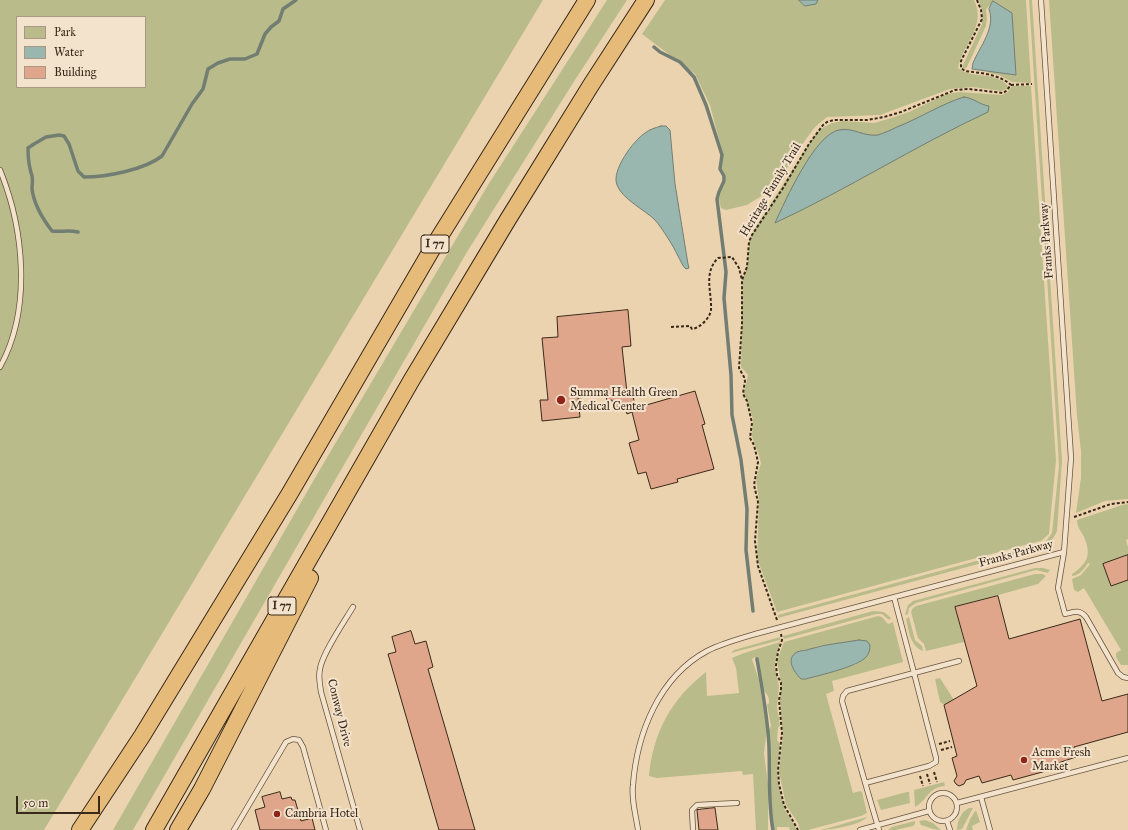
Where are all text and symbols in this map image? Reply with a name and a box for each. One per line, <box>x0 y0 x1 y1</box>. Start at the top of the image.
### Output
legend <box>16 16 146 88</box>
text: Park <box>54 25 76 39</box>
text: Water <box>54 45 84 59</box>
text: Building <box>54 65 96 79</box>
street label: Heritage Family Trail <box>737 141 805 239</box>
street label: Franks Parkway <box>1037 202 1057 280</box>
road number: I 77 <box>421 235 449 253</box>
place label: Summa Health Green Medical Center <box>570 386 678 414</box>
marker: Summa Health Green Medical Center <box>555 394 567 406</box>
street label: Franks Parkway <box>977 537 1055 571</box>
road number: I 77 <box>268 597 296 615</box>
street label: Conway Drive <box>324 678 354 748</box>
place label: Acme Fresh Market <box>1032 746 1091 774</box>
marker: Acme Fresh Market <box>1019 755 1029 765</box>
scale bar <box>18 788 102 814</box>
text: 50 m <box>23 796 48 810</box>
place label: Cambria Hotel <box>285 807 358 821</box>
marker: Cambria Hotel <box>272 809 282 819</box>

